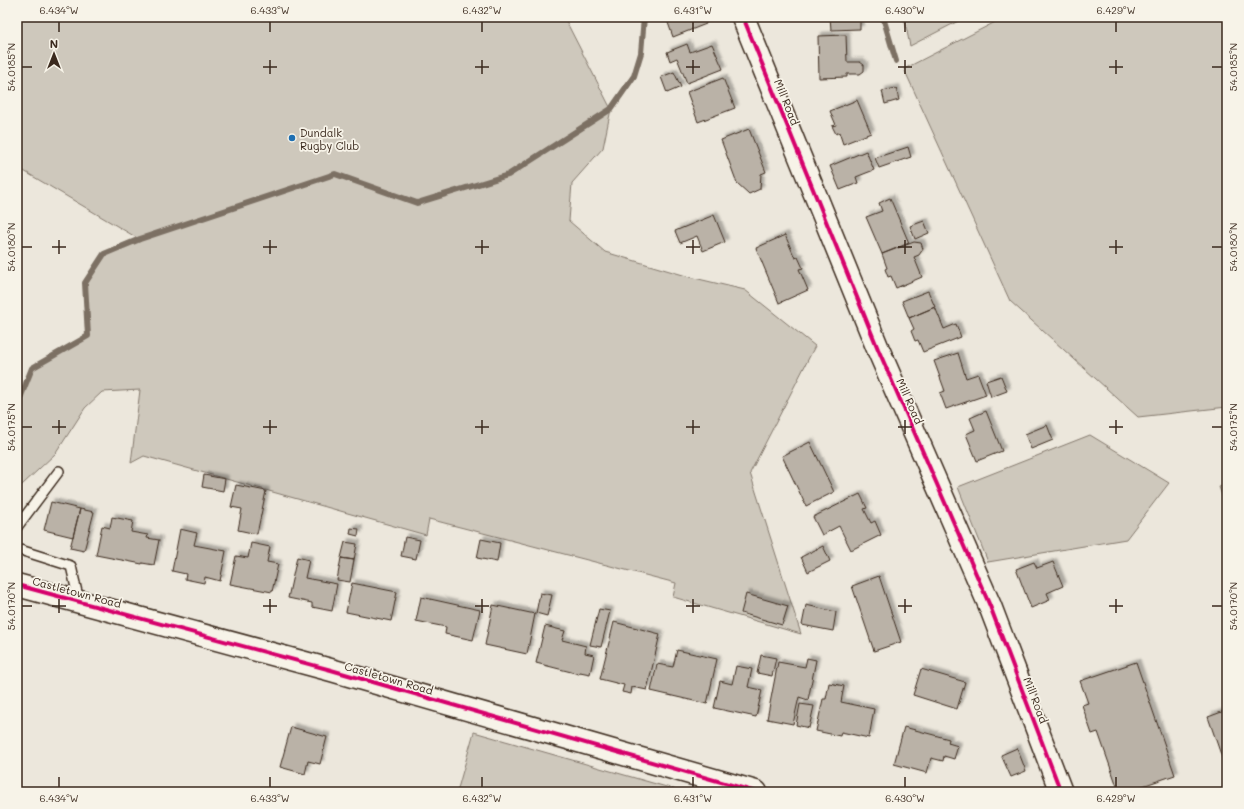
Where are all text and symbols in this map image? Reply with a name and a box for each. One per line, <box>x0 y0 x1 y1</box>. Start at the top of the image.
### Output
text: 6.434°W <box>39 3 79 17</box>
text: 6.433°W <box>250 3 290 17</box>
text: 6.432°W <box>463 3 502 17</box>
text: 6.431°W <box>674 3 712 17</box>
text: 6.430°W <box>885 3 925 17</box>
text: 6.429°W <box>1097 3 1136 17</box>
north arrow <box>34 34 74 74</box>
text: N <box>50 36 58 51</box>
text: 54.0185°N <box>4 43 18 91</box>
text: 54.0185°N <box>1226 43 1240 91</box>
street label: Mill Road <box>771 77 803 127</box>
place label: Dundalk Rugby Club <box>300 125 359 153</box>
marker: Dundalk Rugby Club <box>287 133 297 143</box>
text: 54.0180°N <box>4 223 18 271</box>
text: 54.0180°N <box>1226 223 1240 271</box>
street label: Mill Road <box>893 376 927 426</box>
text: 54.0175°N <box>4 403 18 451</box>
text: 54.0175°N <box>1226 403 1240 451</box>
street label: Castletown Road <box>31 573 123 611</box>
text: 54.0170°N <box>4 582 18 630</box>
text: 54.0170°N <box>1226 582 1240 630</box>
street label: Castletown Road <box>343 658 435 698</box>
street label: Mill Road <box>1020 675 1052 725</box>
text: 6.434°W <box>39 791 79 805</box>
text: 6.433°W <box>250 791 290 805</box>
text: 6.432°W <box>463 791 502 805</box>
text: 6.431°W <box>674 791 712 805</box>
text: 6.430°W <box>885 791 925 805</box>
text: 6.429°W <box>1097 791 1136 805</box>

